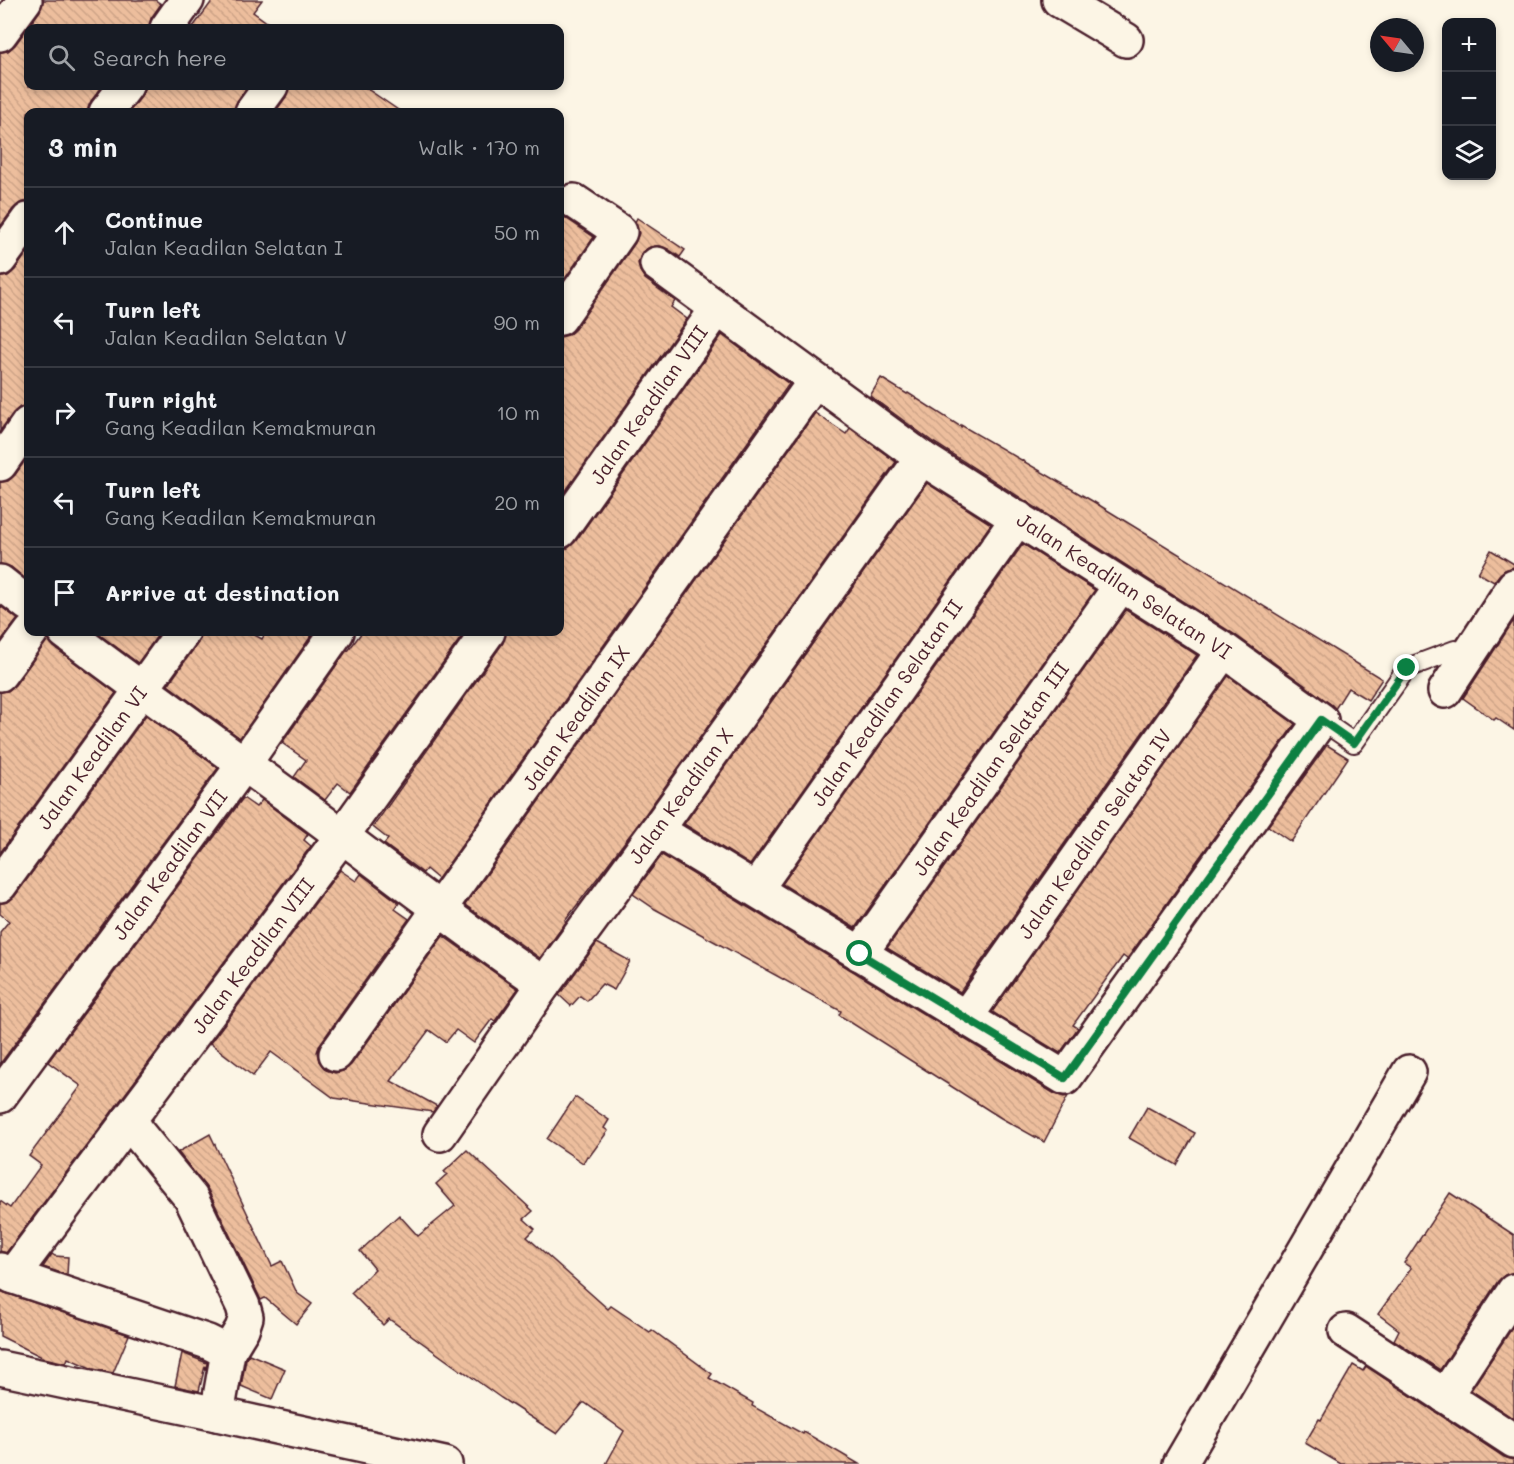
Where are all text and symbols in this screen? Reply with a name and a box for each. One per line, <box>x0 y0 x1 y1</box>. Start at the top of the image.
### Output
north arrow <box>1370 18 1424 72</box>
map controls <box>1442 18 1496 180</box>
button: + <box>1442 18 1496 72</box>
search box <box>24 24 564 90</box>
icon: search <box>45 41 78 74</box>
text: Search here <box>93 43 227 72</box>
button: − <box>1442 72 1496 126</box>
button: layers <box>1442 126 1496 180</box>
text: 3 min <box>48 130 117 164</box>
text: Walk · 170 m <box>418 134 540 160</box>
text: Continue <box>105 205 203 234</box>
icon: ahead <box>48 216 81 249</box>
text: 50 m <box>494 219 540 245</box>
text: Jalan Keadilan Selatan I <box>105 234 343 260</box>
text: Turn left <box>105 295 201 324</box>
icon: left <box>48 306 81 339</box>
text: 90 m <box>494 309 540 335</box>
street label: Jalan Keadilan VIII <box>584 320 713 489</box>
text: Jalan Keadilan Selatan V <box>105 324 347 350</box>
text: Turn right <box>105 385 217 414</box>
icon: right <box>48 396 81 429</box>
text: 10 m <box>496 399 540 425</box>
text: Gang Keadilan Kemakmuran <box>105 414 376 440</box>
text: Turn left <box>105 475 201 504</box>
icon: left <box>48 486 81 519</box>
text: 20 m <box>494 489 540 515</box>
text: Gang Keadilan Kemakmuran <box>105 504 376 530</box>
street label: Jalan Keadilan Selatan VI <box>1012 506 1237 664</box>
icon: arrive <box>48 576 81 609</box>
text: Arrive at destination <box>105 578 340 607</box>
street label: Jalan Keadilan Selatan II <box>805 594 968 811</box>
street label: Jalan Keadilan IX <box>515 640 635 795</box>
route end <box>1393 654 1419 680</box>
street label: Jalan Keadilan Selatan III <box>906 656 1074 880</box>
street label: Jalan Keadilan VI <box>30 681 152 834</box>
street label: Jalan Keadilan X <box>622 722 738 869</box>
street label: Jalan Keadilan Selatan IV <box>1012 723 1177 944</box>
street label: Jalan Keadilan VII <box>106 784 233 945</box>
street label: Jalan Keadilan VIII <box>185 872 319 1038</box>
route start <box>846 940 872 966</box>

